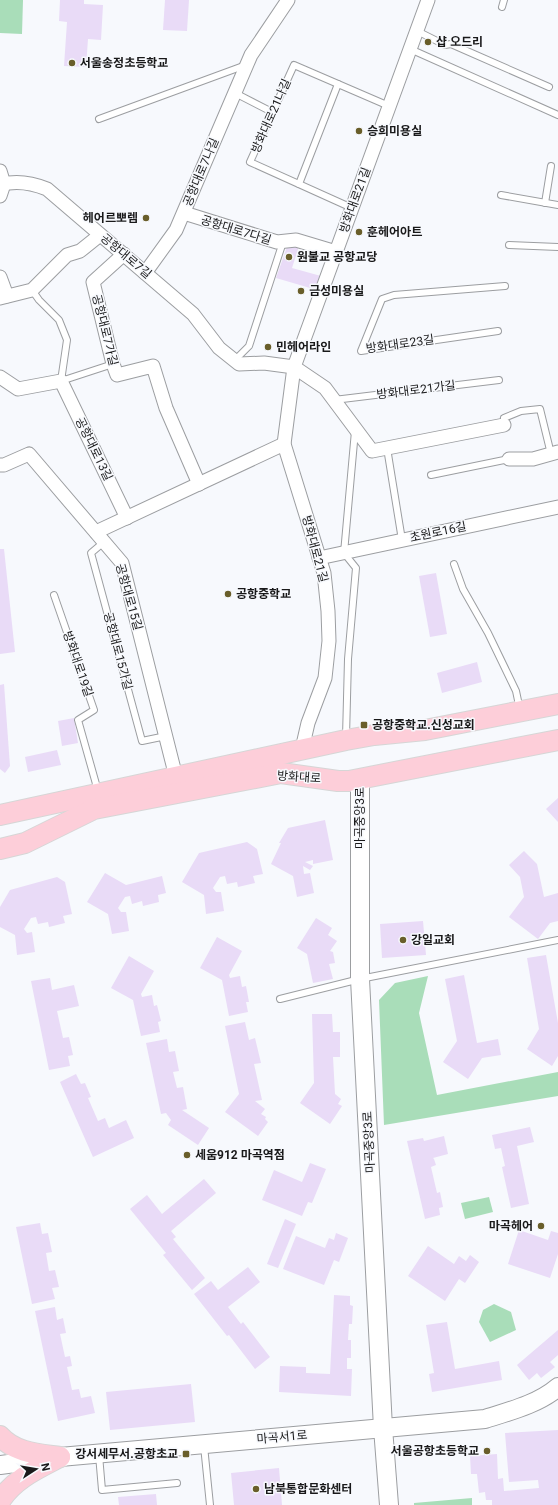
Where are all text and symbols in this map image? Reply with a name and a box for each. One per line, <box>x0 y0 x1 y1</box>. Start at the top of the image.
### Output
place label: 샵 오드리 <box>436 35 483 49</box>
marker: 샵 오드리 <box>423 37 433 47</box>
place label: 서울송정초등학교 <box>80 56 168 70</box>
marker: 서울송정초등학교 <box>67 58 77 68</box>
street label: 방화대로21나길 <box>248 77 294 155</box>
place label: 승희미용실 <box>367 124 422 138</box>
marker: 승희미용실 <box>354 126 364 136</box>
street label: 공항대로7나길 <box>180 136 222 208</box>
street label: 방화대로21길 <box>337 165 373 235</box>
place label: 헤어르뽀렘 <box>83 211 138 225</box>
marker: 헤어르뽀렘 <box>141 213 151 223</box>
street label: 공항대로7다길 <box>199 213 273 247</box>
place label: 훈헤어아트 <box>367 225 422 239</box>
marker: 훈헤어아트 <box>354 227 364 237</box>
street label: 공항대로7길 <box>98 231 154 281</box>
place label: 원불교 공항교당 <box>297 250 377 264</box>
marker: 원불교 공항교당 <box>284 252 294 262</box>
place label: 금성미용실 <box>309 284 364 298</box>
marker: 금성미용실 <box>296 286 306 296</box>
street label: 공항대로7가길 <box>89 293 121 367</box>
street label: 방화대로23길 <box>365 332 435 356</box>
place label: 민헤어라인 <box>276 340 331 354</box>
marker: 민헤어라인 <box>263 342 273 352</box>
street label: 방화대로21가길 <box>376 378 456 402</box>
street label: 공항대로13길 <box>73 415 115 483</box>
street label: 방화대로21길 <box>299 514 331 584</box>
street label: 초원로16길 <box>408 519 468 545</box>
street label: 공항대로15길 <box>113 562 145 632</box>
place label: 공항중학교 <box>236 587 291 601</box>
marker: 공항중학교 <box>223 589 233 599</box>
street label: 공항대로15가길 <box>101 611 135 691</box>
street label: 방화대로19길 <box>60 629 96 699</box>
place label: 공항중학교.신성교회 <box>372 718 475 732</box>
marker: 공항중학교.신성교회 <box>359 720 369 730</box>
street label: 방화대로 <box>276 768 322 786</box>
street label: 마곡중앙3로 <box>353 787 367 849</box>
place label: 강일교회 <box>411 933 455 947</box>
marker: 강일교회 <box>398 935 408 945</box>
street label: 마곡중앙3로 <box>360 1111 378 1173</box>
place label: 세움912 마곡역점 <box>195 1148 285 1162</box>
marker: 세움912 마곡역점 <box>182 1150 192 1160</box>
place label: 마곡헤어 <box>489 1219 533 1233</box>
marker: 마곡헤어 <box>536 1221 546 1231</box>
street label: 마곡서1로 <box>256 1428 308 1446</box>
place label: 서울공항초등학교 <box>391 1444 479 1458</box>
marker: 서울공항초등학교 <box>482 1446 492 1456</box>
place label: 강서세무서.공항초교 <box>75 1447 178 1461</box>
north arrow <box>16 1449 56 1489</box>
marker: 강서세무서.공항초교 <box>181 1449 191 1459</box>
text: N <box>38 1462 53 1472</box>
place label: 남북통합문화센터 <box>264 1482 352 1496</box>
marker: 남북통합문화센터 <box>251 1484 261 1494</box>

